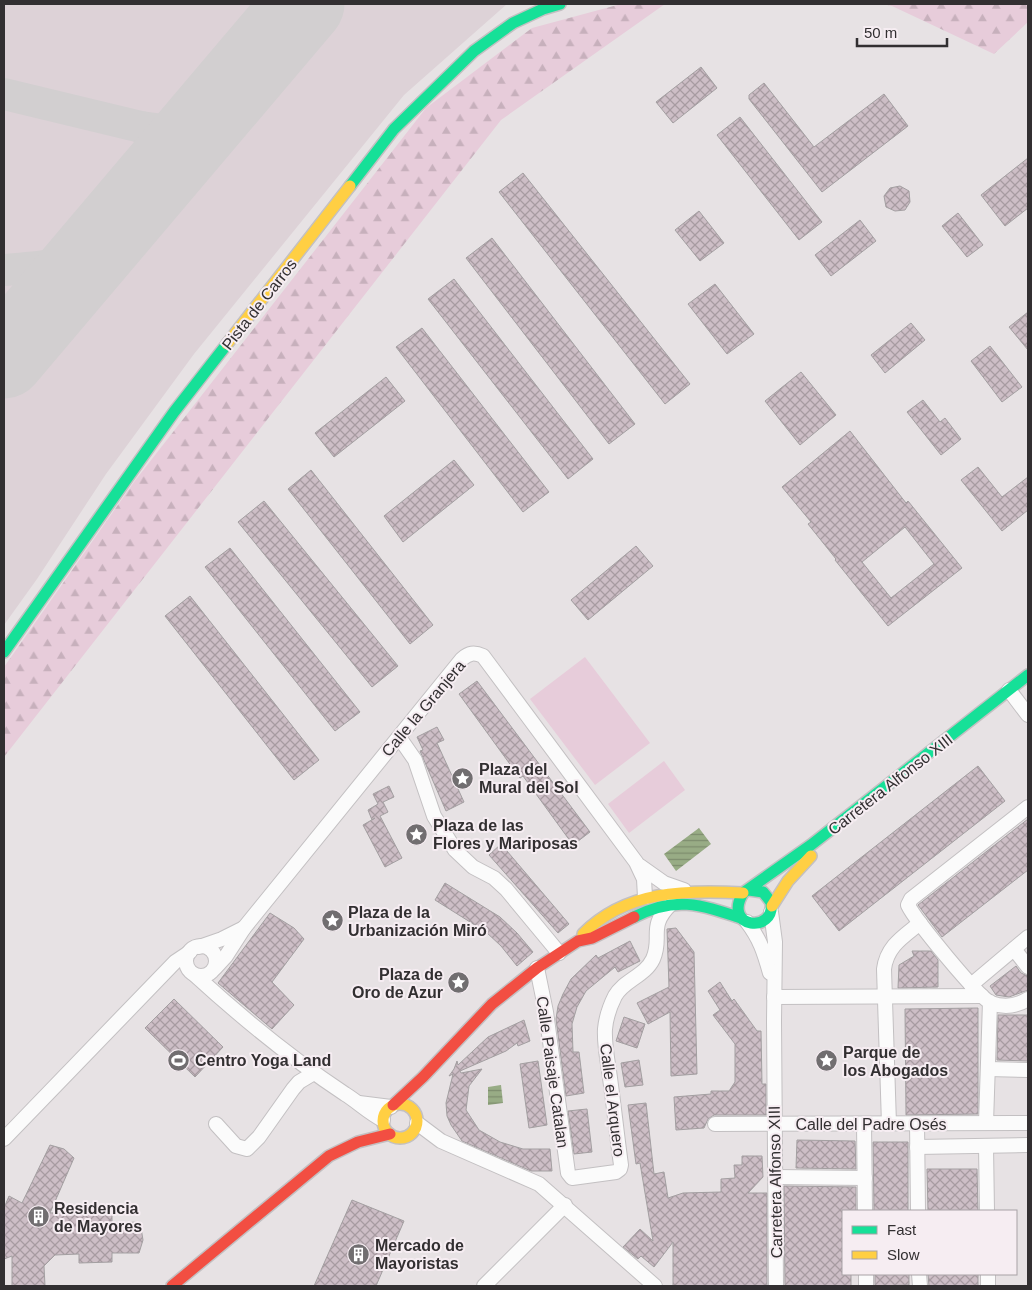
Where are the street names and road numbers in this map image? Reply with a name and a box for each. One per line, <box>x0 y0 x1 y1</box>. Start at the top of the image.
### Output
street label: Pista de Carros <box>219 256 300 353</box>
street label: Calle la Granjera <box>378 657 469 760</box>
street label: Carretera Alfonso XIII <box>825 731 956 838</box>
street label: Calle Paisaje Catalan <box>533 995 572 1149</box>
street label: Calle el Arquero <box>597 1043 628 1158</box>
street label: Carretera Alfonso XIII <box>766 1105 785 1259</box>
street label: Calle del Padre Osés <box>795 1116 947 1133</box>

